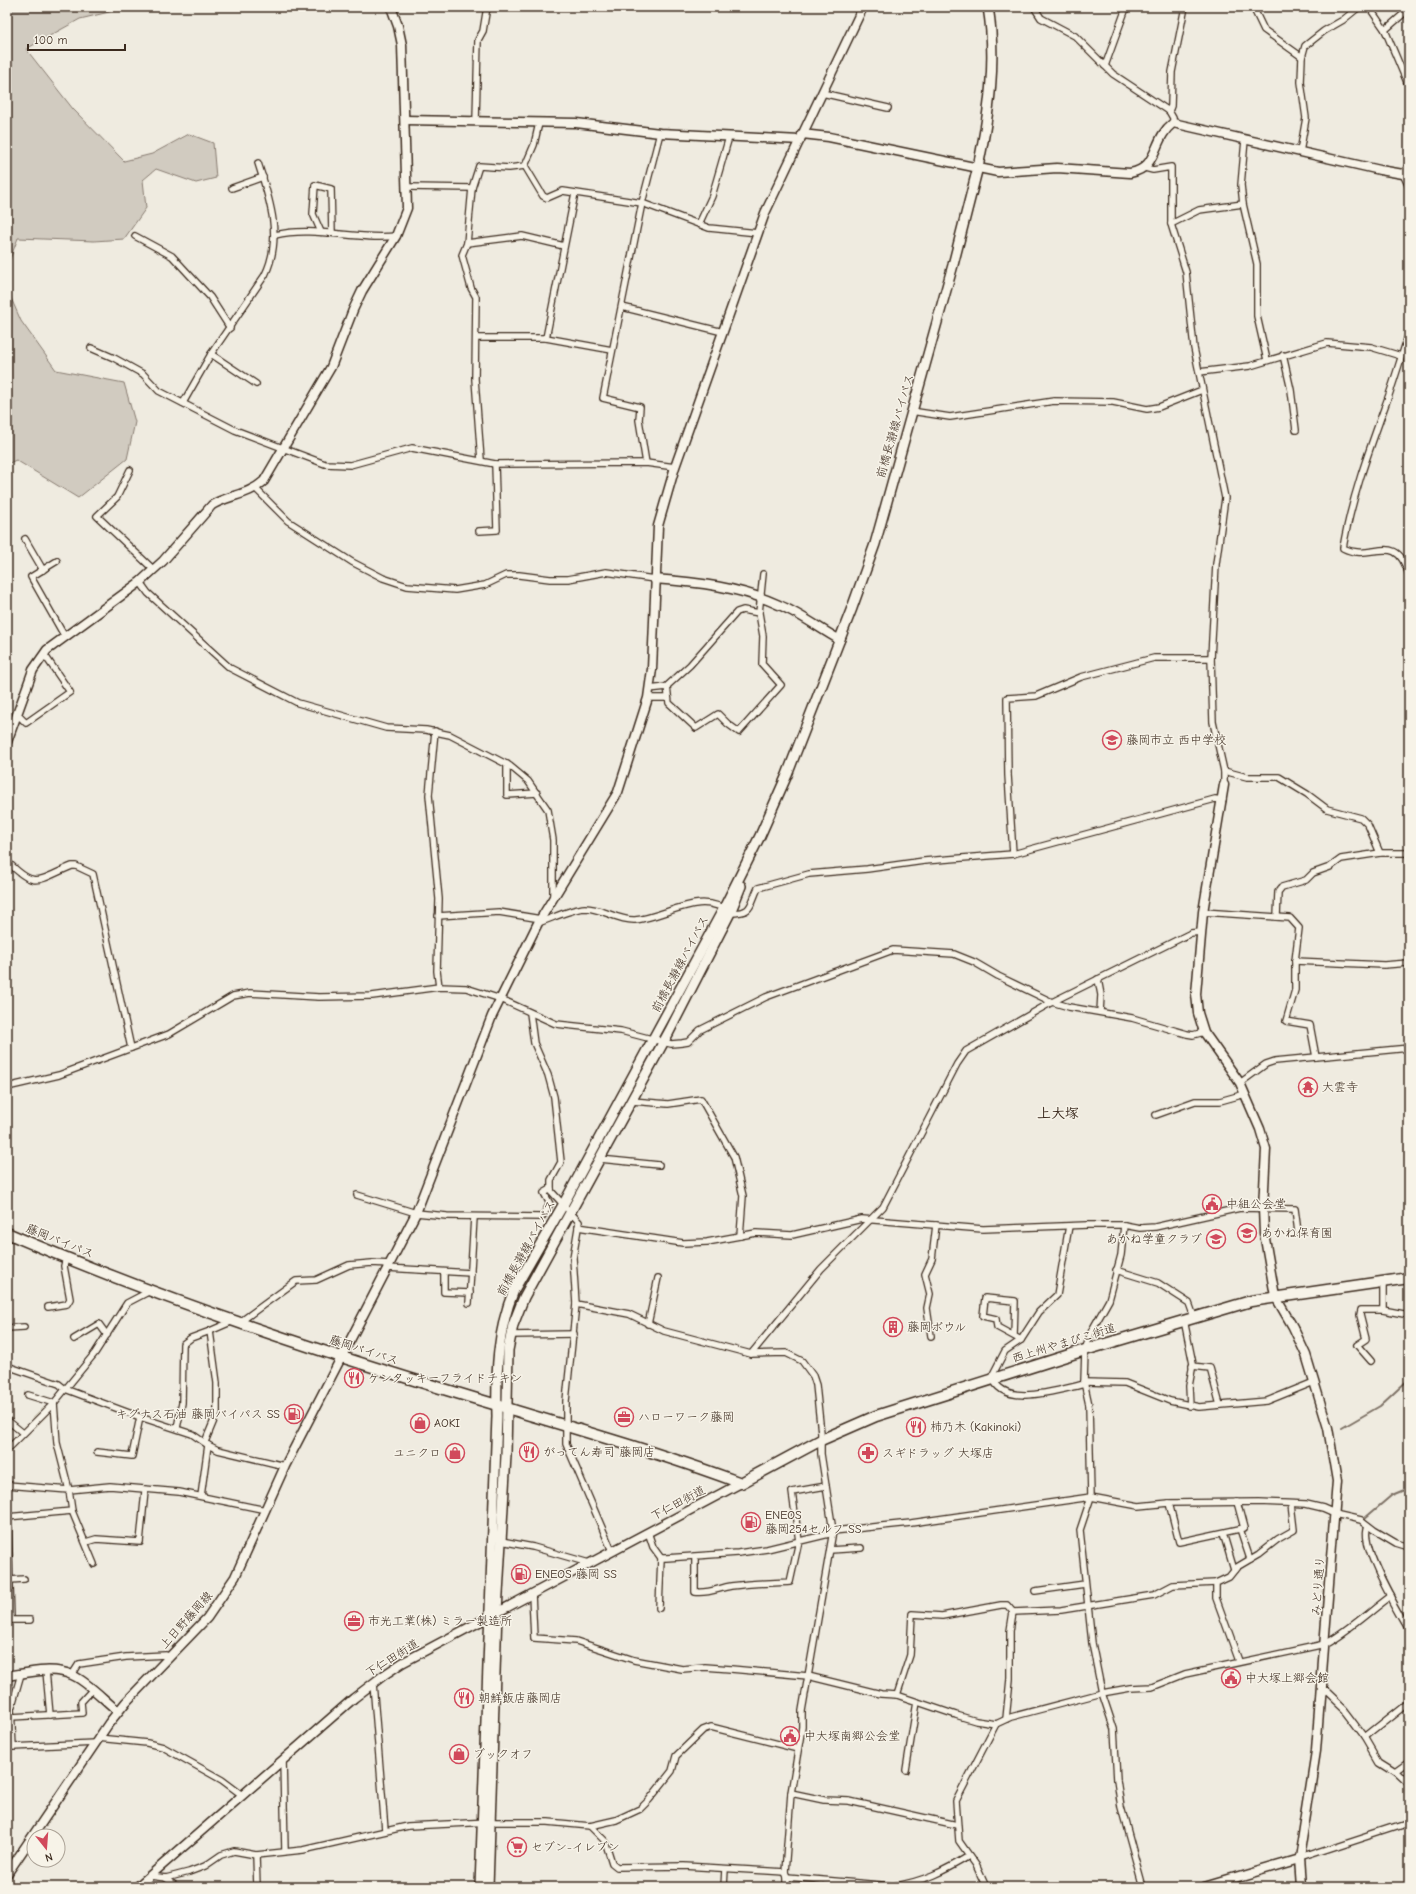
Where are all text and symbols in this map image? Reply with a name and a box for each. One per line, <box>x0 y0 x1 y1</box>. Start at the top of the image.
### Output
scale bar <box>28 26 125 52</box>
text: 100 m <box>34 33 67 47</box>
street label: 前橋長瀞線バイパス <box>873 372 917 480</box>
school or university icon: 藤岡市立 西中学校 <box>1101 729 1123 751</box>
place label: 藤岡市立 西中学校 <box>1126 733 1226 747</box>
street label: 前橋長瀞線バイパス <box>649 913 711 1015</box>
temple icon: 大雲寺 <box>1297 1076 1319 1098</box>
place label: 大雲寺 <box>1322 1080 1358 1094</box>
district label: 上大塚 <box>1037 1105 1079 1122</box>
public building icon: 中組公会堂 <box>1201 1193 1223 1215</box>
street label: 前橋長瀞線バイパス <box>494 1197 558 1299</box>
place label: 中組公会堂 <box>1226 1197 1286 1211</box>
street label: 藤岡バイパス <box>24 1221 96 1261</box>
school or university icon: あかね保育園 <box>1236 1222 1258 1244</box>
place label: あかね保育園 <box>1261 1226 1333 1240</box>
school or university icon: あかね学童クラブ <box>1205 1228 1227 1250</box>
place label: あかね学童クラブ <box>1106 1232 1202 1246</box>
building icon: 藤岡ボウル <box>882 1316 904 1338</box>
place label: 藤岡ボウル <box>907 1320 966 1334</box>
street label: 西上州やまびこ街道 <box>1010 1321 1118 1365</box>
street label: 藤岡バイパス <box>328 1332 400 1368</box>
restaurant icon: ケンタッキーフライドチキン <box>343 1367 365 1389</box>
place label: ケンタッキーフライドチキン <box>368 1371 523 1385</box>
fuel station icon: キグナス石油 藤岡バイパス SS <box>283 1403 305 1425</box>
office icon: ハローワーク藤岡 <box>613 1406 635 1428</box>
place label: キグナス石油 藤岡バイパス SS <box>115 1407 280 1421</box>
place label: ハローワーク藤岡 <box>638 1410 734 1424</box>
shop icon: AOKI <box>409 1412 431 1434</box>
place label: AOKI <box>434 1416 460 1430</box>
restaurant icon: 柿乃木 (Kakinoki) <box>905 1416 927 1438</box>
place label: 柿乃木 (Kakinoki) <box>930 1420 1021 1434</box>
restaurant icon: がってん寿司 藤岡店 <box>518 1441 540 1463</box>
shop icon: ユニクロ <box>444 1442 466 1464</box>
pharmacy icon: スギドラッグ 大塚店 <box>857 1442 879 1464</box>
place label: がってん寿司 藤岡店 <box>543 1445 655 1459</box>
place label: ユニクロ <box>393 1446 441 1460</box>
place label: スギドラッグ 大塚店 <box>882 1446 994 1460</box>
street label: 下仁田街道 <box>648 1483 708 1523</box>
place label: ENEOS 藤岡254セルフ SS <box>765 1508 862 1536</box>
fuel station icon: ENEOS 藤岡254セルフ SS <box>740 1511 762 1533</box>
street label: みどり通り <box>1309 1556 1327 1616</box>
fuel station icon: ENEOS 藤岡 SS <box>510 1563 532 1585</box>
place label: ENEOS 藤岡 SS <box>535 1567 617 1581</box>
street label: 上日野藤岡線 <box>157 1589 215 1651</box>
office icon: 市光工業(株) ミラー製造所 <box>343 1610 365 1632</box>
place label: 市光工業(株) ミラー製造所 <box>368 1614 512 1628</box>
street label: 下仁田街道 <box>363 1636 421 1680</box>
public building icon: 中大塚上郷会館 <box>1220 1667 1242 1689</box>
place label: 中大塚上郷会館 <box>1245 1671 1329 1685</box>
restaurant icon: 朝鮮飯店藤岡店 <box>453 1687 475 1709</box>
place label: 朝鮮飯店藤岡店 <box>478 1691 562 1705</box>
public building icon: 中大塚南郷公会堂 <box>779 1725 801 1747</box>
place label: 中大塚南郷公会堂 <box>804 1729 900 1743</box>
shop icon: ブックオフ <box>448 1743 470 1765</box>
place label: ブックオフ <box>473 1747 533 1761</box>
north arrow <box>26 1828 66 1868</box>
supermarket icon: セブン-イレブン <box>506 1836 528 1858</box>
place label: セブン-イレブン <box>531 1840 620 1854</box>
text: N <box>43 1850 54 1864</box>

